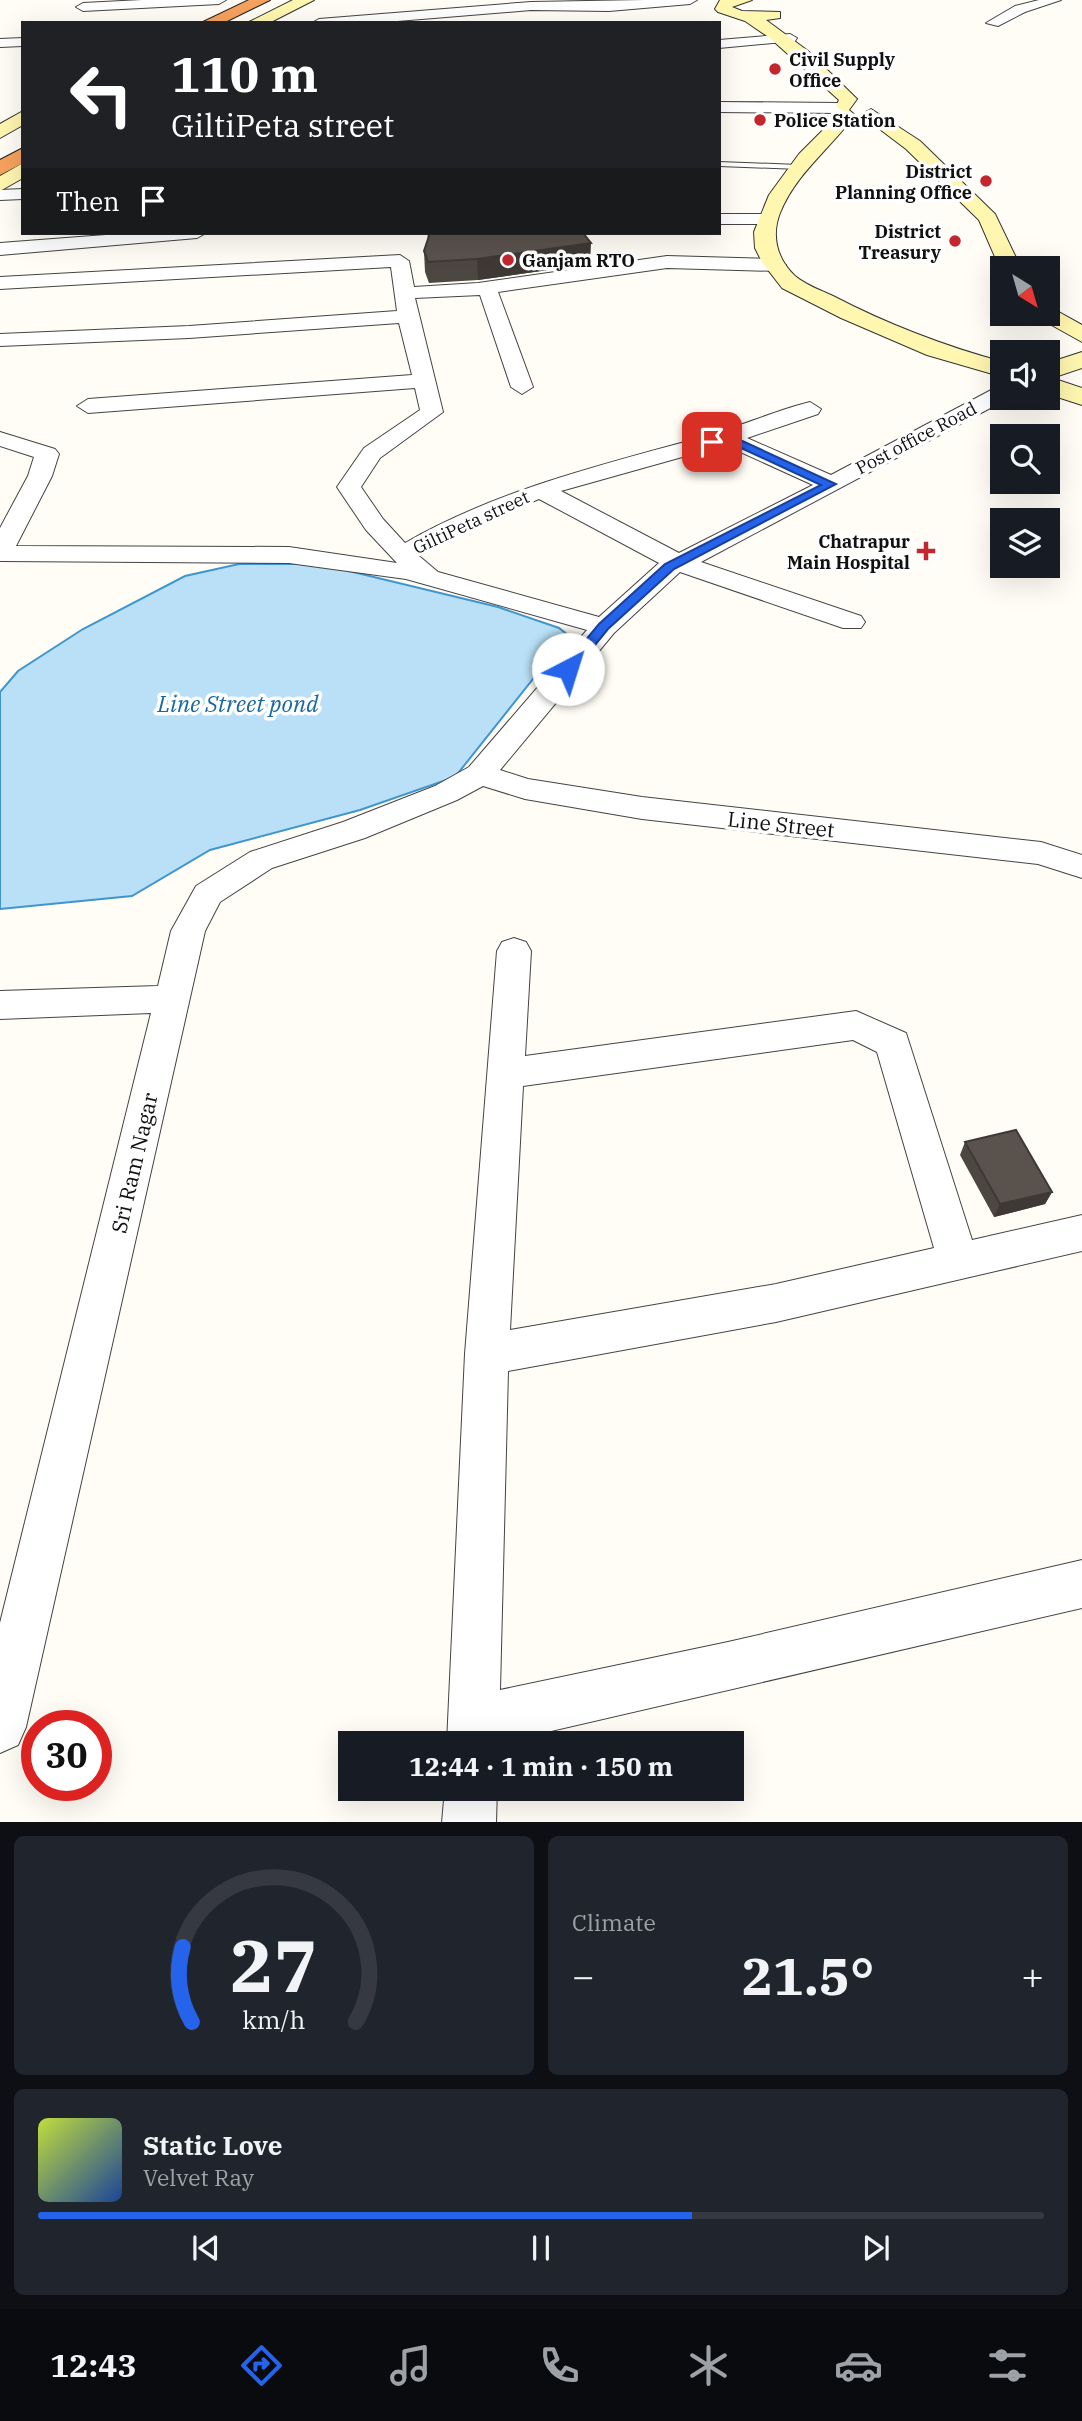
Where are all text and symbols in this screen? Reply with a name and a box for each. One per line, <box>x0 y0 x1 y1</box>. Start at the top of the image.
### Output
text: 110 m <box>171 42 318 105</box>
place label: Civil Supply Office <box>789 48 896 92</box>
icon: left <box>56 49 147 140</box>
marker: Civil Supply Office <box>767 61 783 77</box>
text: GiltiPeta street <box>171 104 394 146</box>
place label: Police Station <box>774 109 896 132</box>
marker: Police Station <box>752 112 768 128</box>
place label: District Planning Office <box>835 160 972 204</box>
marker: District Planning Office <box>978 173 994 189</box>
icon: arrive <box>134 182 172 220</box>
text: Then <box>56 184 120 218</box>
place label: District Treasury <box>858 220 942 264</box>
marker: District Treasury <box>947 233 963 249</box>
place label: Ganjam RTO <box>522 249 635 272</box>
marker: Ganjam RTO <box>500 252 516 268</box>
north arrow <box>990 256 1060 326</box>
map controls <box>990 256 1060 578</box>
button: sound <box>990 340 1060 410</box>
street label: Post office Road <box>852 396 980 480</box>
pin <box>682 412 742 472</box>
icon: arrive <box>693 423 731 461</box>
button: search <box>990 424 1060 494</box>
street label: GiltiPeta street <box>409 485 533 559</box>
button: layers <box>990 508 1060 578</box>
place label: Chatrapur Main Hospital <box>787 530 910 574</box>
marker: Chatrapur Main Hospital <box>916 541 936 561</box>
position arrow <box>531 632 605 706</box>
water label: Line Street pond <box>157 688 319 718</box>
street label: Line Street <box>726 804 836 844</box>
street label: Sri Ram Nagar <box>104 1089 164 1236</box>
speed limit sign: 30 <box>21 1710 112 1801</box>
text: 12:44 · 1 min · 150 m <box>409 1749 673 1783</box>
text: Climate <box>572 1907 656 1937</box>
text: 27 <box>230 1917 318 2012</box>
text: 21.5° <box>742 1942 874 2009</box>
text: − <box>572 1951 595 2000</box>
text: + <box>1021 1951 1044 2000</box>
text: km/h <box>242 2002 306 2035</box>
text: Static Love <box>143 2128 282 2162</box>
text: Velvet Ray <box>143 2162 254 2192</box>
icon: previous <box>187 2229 225 2267</box>
icon: pause <box>522 2229 560 2267</box>
icon: next <box>857 2229 895 2267</box>
icon: directions <box>237 2341 286 2390</box>
icon: music <box>386 2341 435 2390</box>
icon: phone <box>535 2341 584 2390</box>
icon: climate <box>684 2341 733 2390</box>
icon: car <box>834 2341 883 2390</box>
icon: filters <box>983 2341 1032 2390</box>
text: 12:43 <box>50 2344 137 2386</box>

